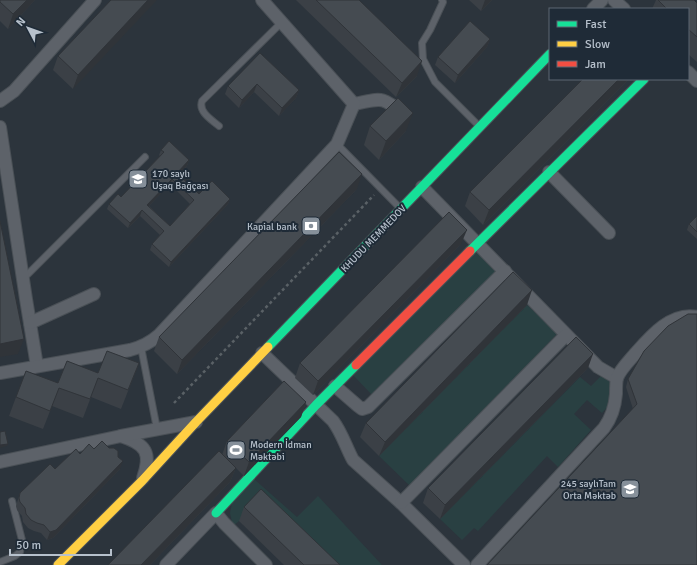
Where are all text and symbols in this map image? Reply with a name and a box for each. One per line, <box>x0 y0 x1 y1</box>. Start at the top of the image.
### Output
north arrow <box>8 8 48 48</box>
legend <box>549 8 689 80</box>
text: N <box>13 15 28 29</box>
text: Fast <box>585 17 606 32</box>
text: Slow <box>585 37 610 52</box>
text: Jam <box>585 57 606 72</box>
school or university icon: 170 saylı Uşaq Bağçası <box>127 168 149 190</box>
place label: 170 saylı Uşaq Bağçası <box>152 168 209 192</box>
street label: KHUDU MEMMEDOV <box>338 202 409 275</box>
bank icon: Kapial bank <box>300 215 322 237</box>
place label: Kapial bank <box>247 221 297 233</box>
sports icon: Modern İdman Məktəbi <box>225 439 247 461</box>
place label: Modern İdman Məktəbi <box>250 439 312 463</box>
place label: 245 saylıTam Orta Məktəb <box>561 478 616 502</box>
school or university icon: 245 saylıTam Orta Məktəb <box>619 478 641 500</box>
scale bar <box>10 531 111 557</box>
text: 50 m <box>16 538 41 553</box>

